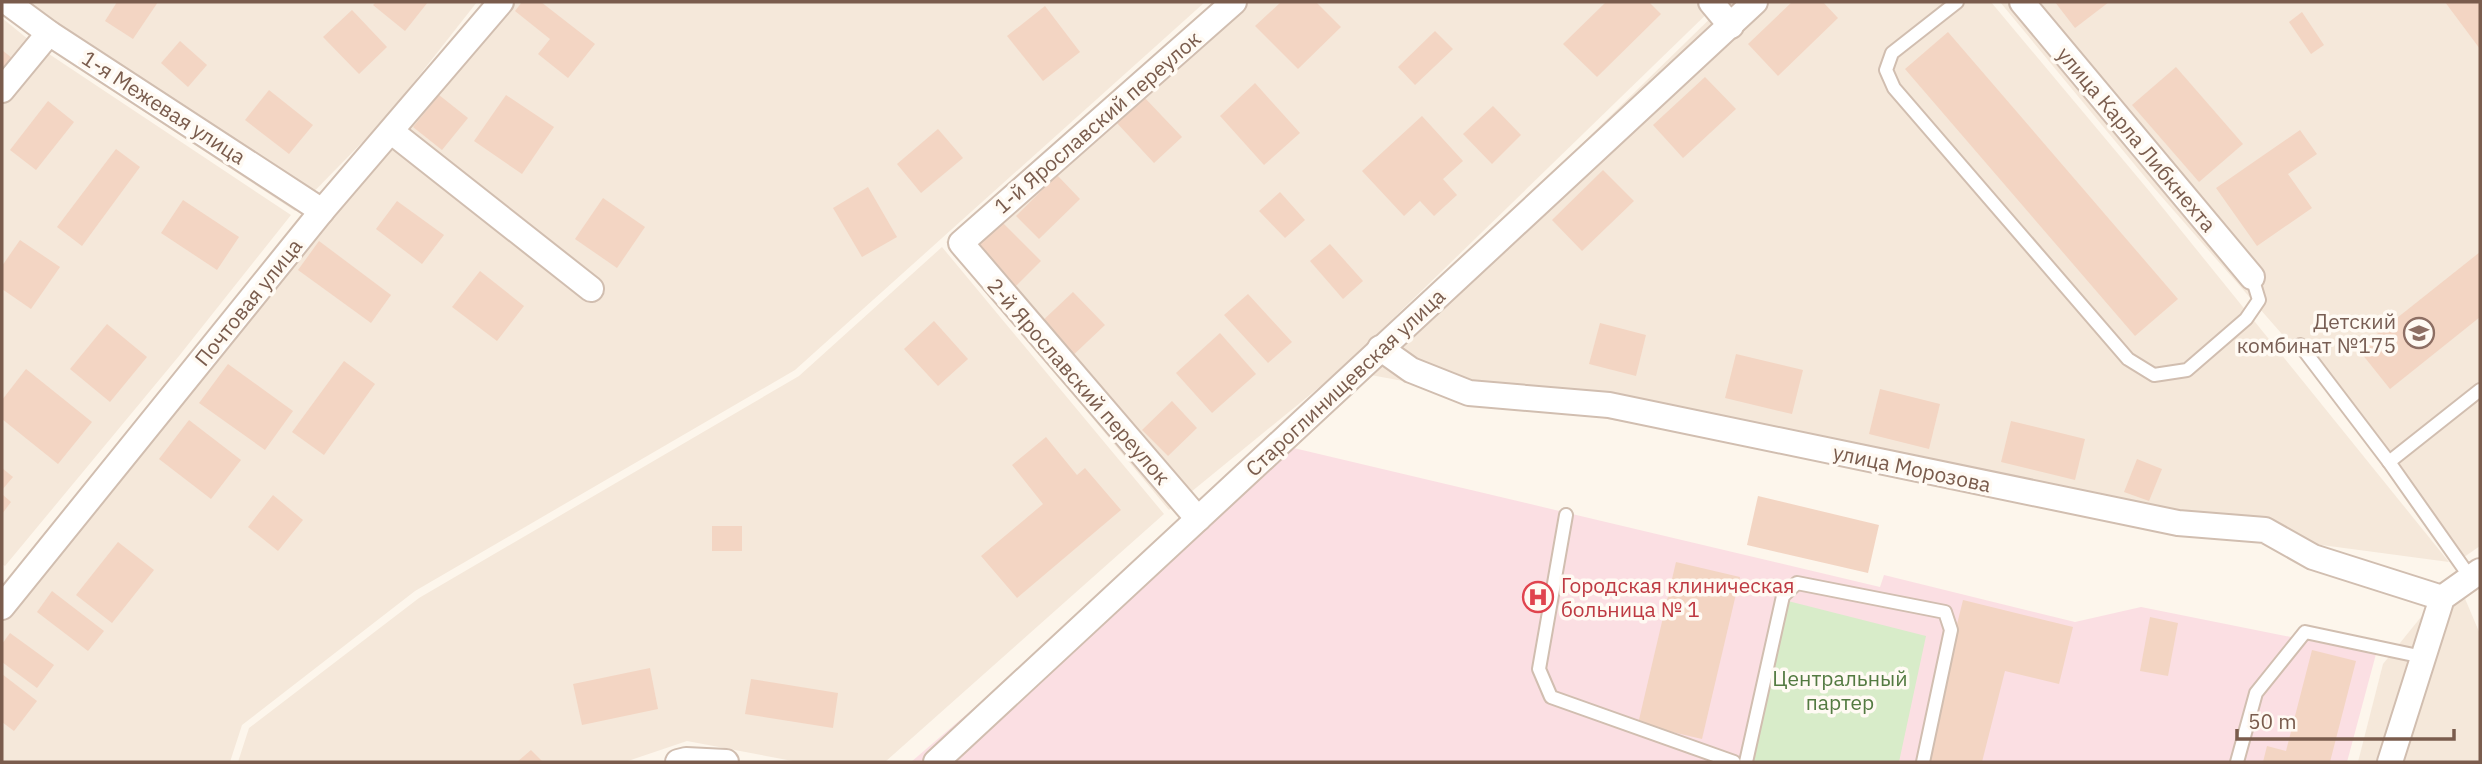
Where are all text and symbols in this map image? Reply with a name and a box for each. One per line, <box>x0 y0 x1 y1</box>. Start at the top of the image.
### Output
street label: 1-й Ярославский переулок <box>988 24 1206 220</box>
street label: улица Карла Либкнехта <box>2051 41 2223 237</box>
street label: 1-я Межевая улица <box>77 44 251 170</box>
street label: Почтовая улица <box>188 232 308 372</box>
street label: 2-й Ярославский переулок <box>981 272 1177 490</box>
street label: Староглинищевская улица <box>1239 282 1451 482</box>
place label: Детский комбинат №175 <box>2237 307 2396 359</box>
school or university icon: Детский комбинат №175 <box>2402 316 2436 350</box>
street label: улица Морозова <box>1830 438 1994 498</box>
place label: Городская клиническая больница № 1 <box>1561 571 1795 623</box>
hospital icon: Городская клиническая больница № 1 <box>1521 580 1555 614</box>
park label: Центральный партер <box>1772 664 1908 716</box>
scale bar <box>2237 698 2454 742</box>
text: 50 m <box>2248 707 2297 735</box>

